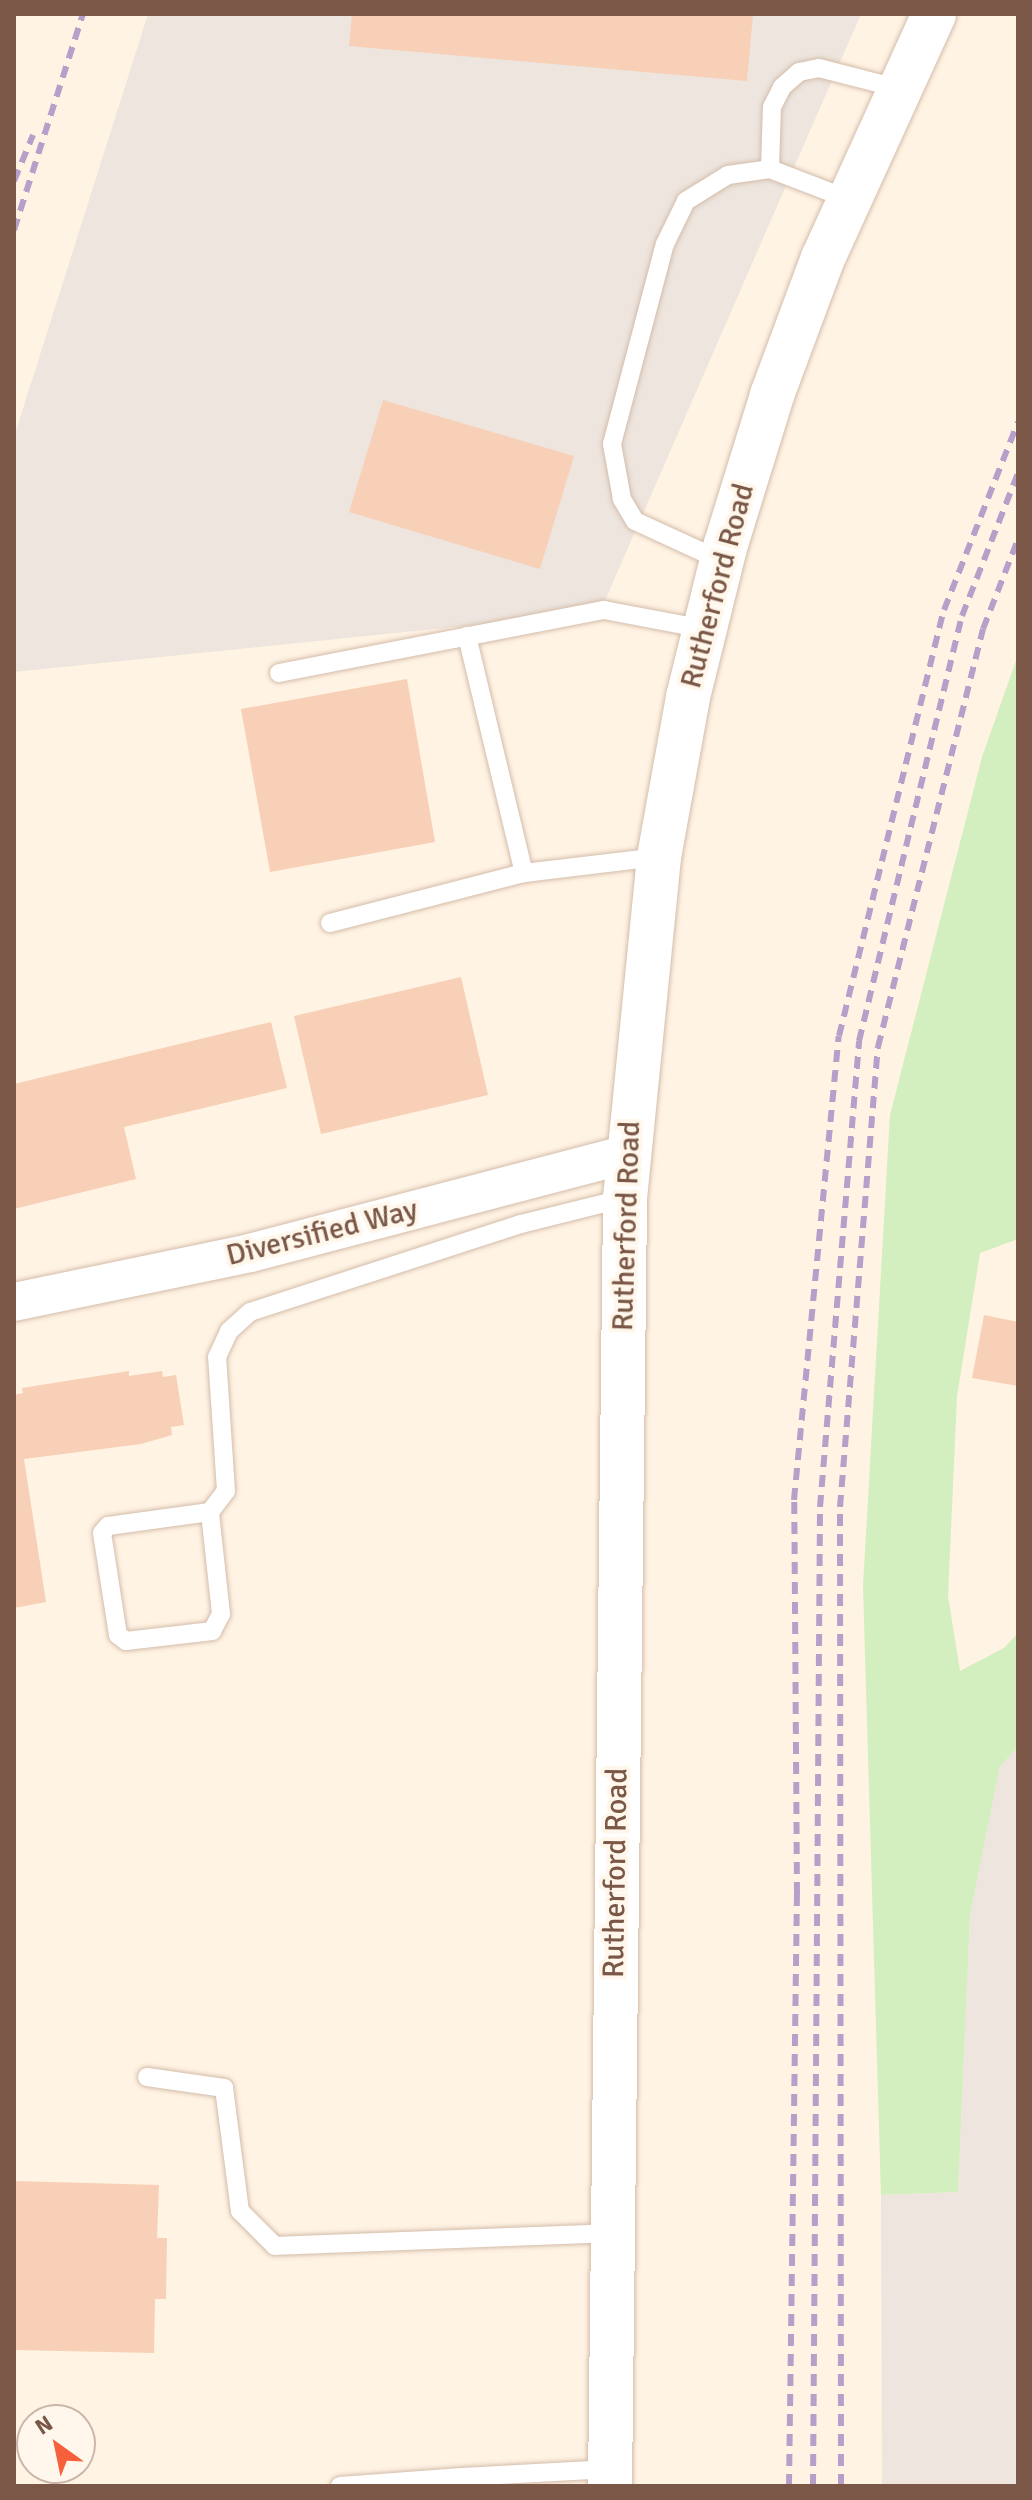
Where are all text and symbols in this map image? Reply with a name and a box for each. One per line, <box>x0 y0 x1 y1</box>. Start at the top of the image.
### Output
street label: Rutherford Road <box>673 480 763 692</box>
street label: Rutherford Road <box>605 1120 649 1332</box>
street label: Diversified Way <box>223 1192 421 1274</box>
street label: Rutherford Road <box>596 1768 636 1978</box>
north arrow <box>16 2404 96 2484</box>
text: N <box>30 2410 58 2441</box>

